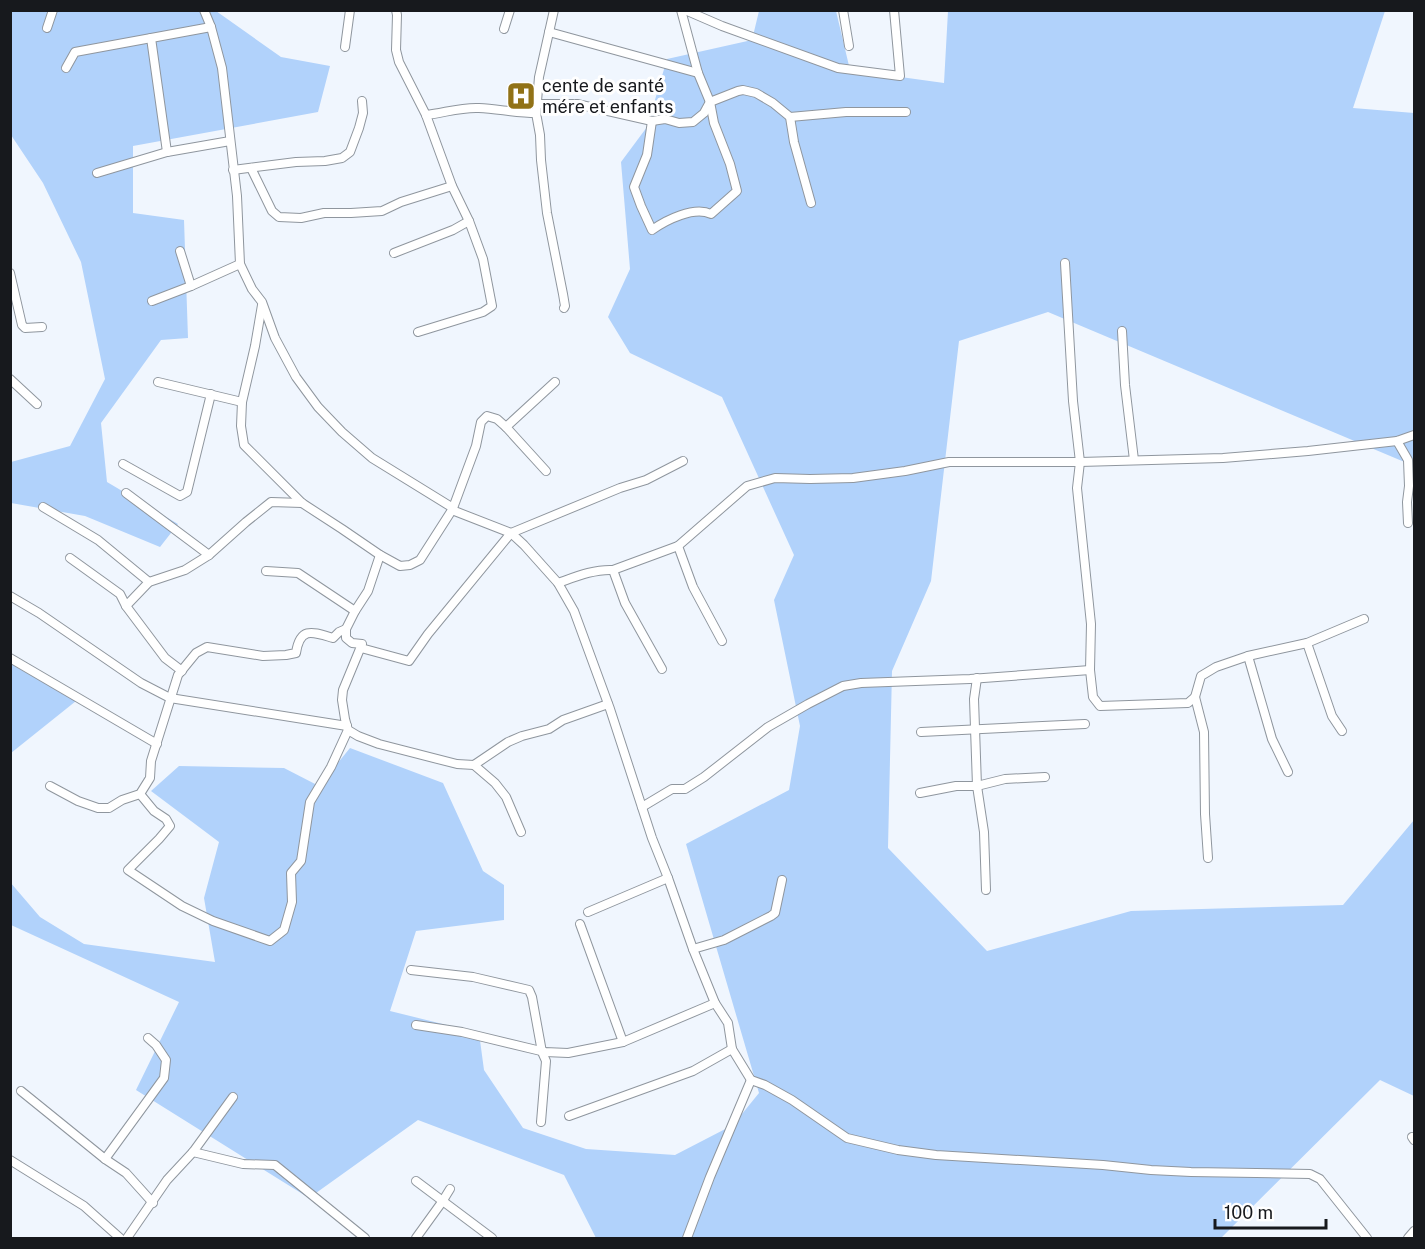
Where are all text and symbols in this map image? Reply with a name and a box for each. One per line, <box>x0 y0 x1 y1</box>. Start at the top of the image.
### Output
place label: cente de santé mére et enfants <box>542 75 673 117</box>
hospital icon: cente de santé mére et enfants <box>505 80 537 112</box>
scale bar <box>1215 1192 1326 1230</box>
text: 100 m <box>1224 1202 1273 1223</box>

